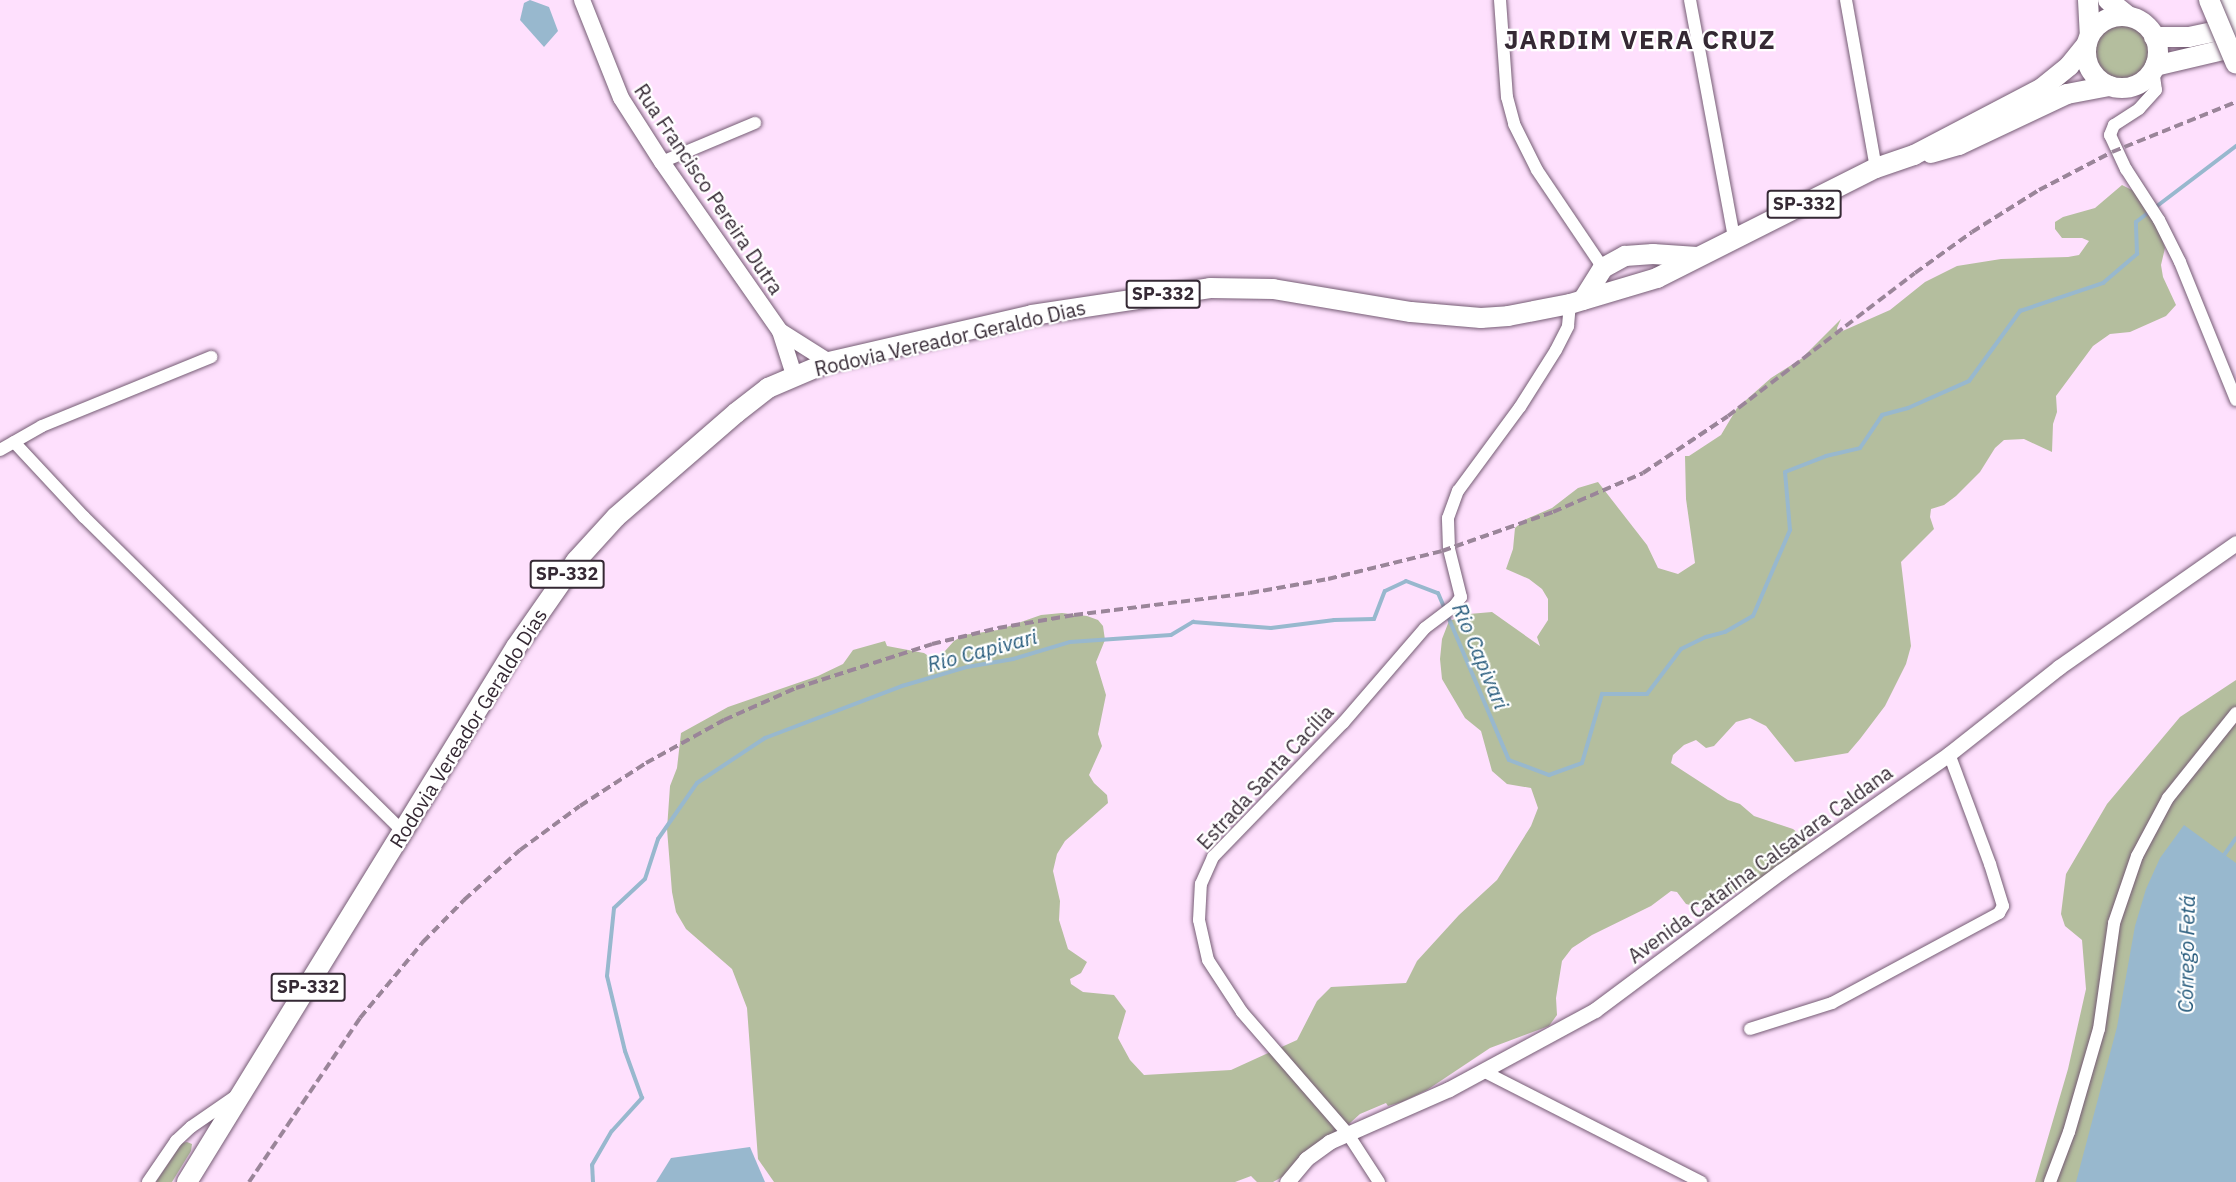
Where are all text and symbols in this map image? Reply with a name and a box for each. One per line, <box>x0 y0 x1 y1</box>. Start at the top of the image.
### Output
district label: JARDIM VERA CRUZ <box>1504 24 1776 56</box>
street label: Rua Francisco Pereira Dutra <box>630 79 788 299</box>
road number: SP-332 <box>1766 189 1842 219</box>
road number: SP-332 <box>1126 279 1200 309</box>
street label: Rodovia Vereador Geraldo Dias <box>812 295 1088 381</box>
road number: SP-332 <box>530 559 604 589</box>
water label: Rio Capivari <box>1447 599 1515 713</box>
street label: Rodovia Vereador Geraldo Dias <box>384 604 552 852</box>
water label: Rio Capivari <box>924 623 1040 677</box>
street label: Estrada Santa Cacília <box>1192 700 1338 854</box>
street label: Avenida Catarina Calsavara Caldana <box>1623 760 1897 968</box>
water label: Córrego Fetá <box>2172 895 2200 1013</box>
road number: SP-332 <box>270 972 346 1002</box>

